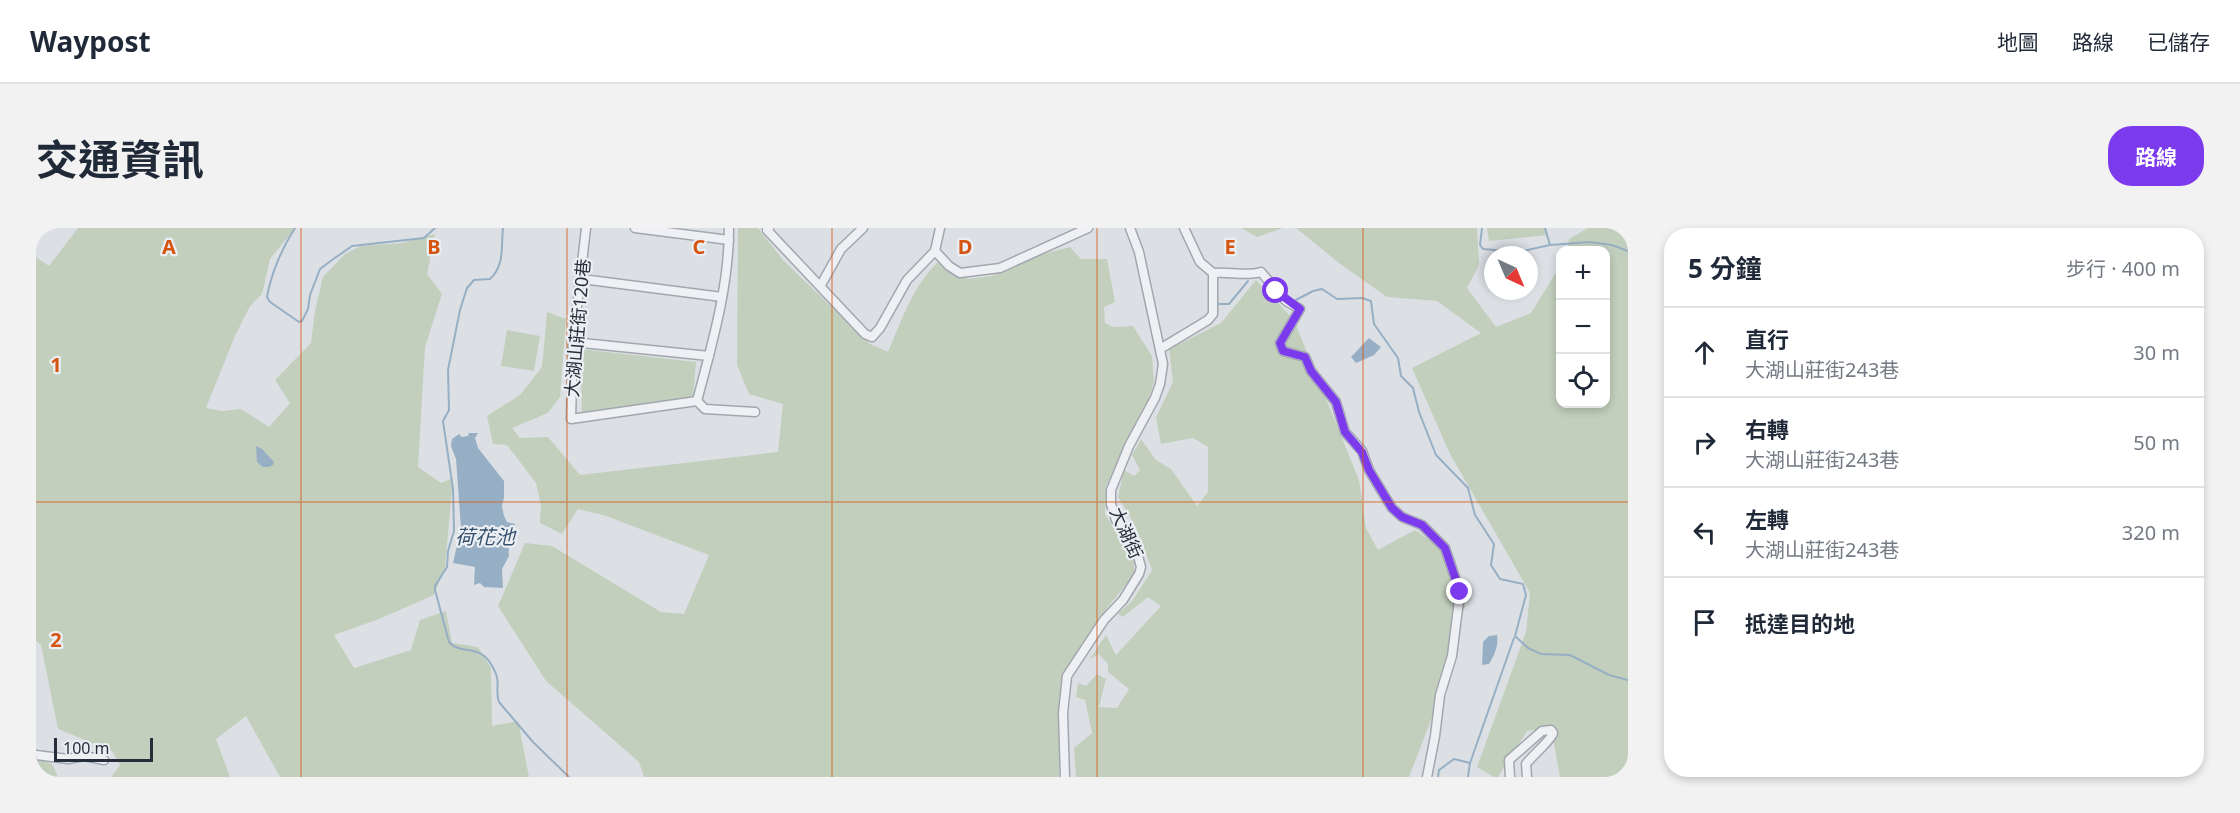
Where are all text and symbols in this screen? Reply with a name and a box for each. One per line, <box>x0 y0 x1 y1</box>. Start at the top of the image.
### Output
text: Waypost <box>30 22 151 60</box>
text: 地圖 <box>1997 28 2039 56</box>
text: 路線 <box>2072 28 2114 56</box>
text: 已儲存 <box>2147 28 2210 56</box>
button: 路線 <box>2108 126 2204 186</box>
text: 交通資訊 <box>36 130 204 187</box>
text: A <box>162 233 176 260</box>
text: B <box>427 233 441 260</box>
text: C <box>693 233 706 260</box>
text: D <box>958 233 972 260</box>
text: E <box>1224 233 1236 260</box>
north arrow <box>1484 246 1538 300</box>
map controls <box>1556 246 1610 408</box>
button: + <box>1556 246 1610 300</box>
text: 5 分鐘 <box>1688 250 1762 286</box>
text: 步行 · 400 m <box>2066 255 2180 282</box>
street label: 大湖山莊街120巷 <box>559 258 595 398</box>
route start <box>1262 277 1288 303</box>
button: − <box>1556 300 1610 354</box>
text: 直行 <box>1745 324 1789 354</box>
icon: ahead <box>1688 336 1721 369</box>
text: 30 m <box>2133 339 2180 366</box>
text: 1 <box>50 351 62 378</box>
button: locate <box>1556 354 1610 408</box>
text: 大湖山莊街243巷 <box>1745 356 1899 383</box>
text: 右轉 <box>1745 414 1789 444</box>
icon: right <box>1688 426 1721 459</box>
text: 50 m <box>2133 429 2180 456</box>
text: 大湖山莊街243巷 <box>1745 446 1899 473</box>
street label: 大湖街 <box>1105 503 1149 562</box>
text: 左轉 <box>1745 504 1789 534</box>
icon: left <box>1688 516 1721 549</box>
text: 320 m <box>2122 519 2180 546</box>
water label: 荷花池 <box>455 523 517 550</box>
text: 大湖山莊街243巷 <box>1745 536 1899 563</box>
route end <box>1446 578 1472 604</box>
icon: arrive <box>1688 606 1721 639</box>
text: 抵達目的地 <box>1745 608 1855 638</box>
text: 2 <box>50 626 62 653</box>
scale bar <box>54 735 153 762</box>
text: 100 m <box>63 737 110 759</box>

